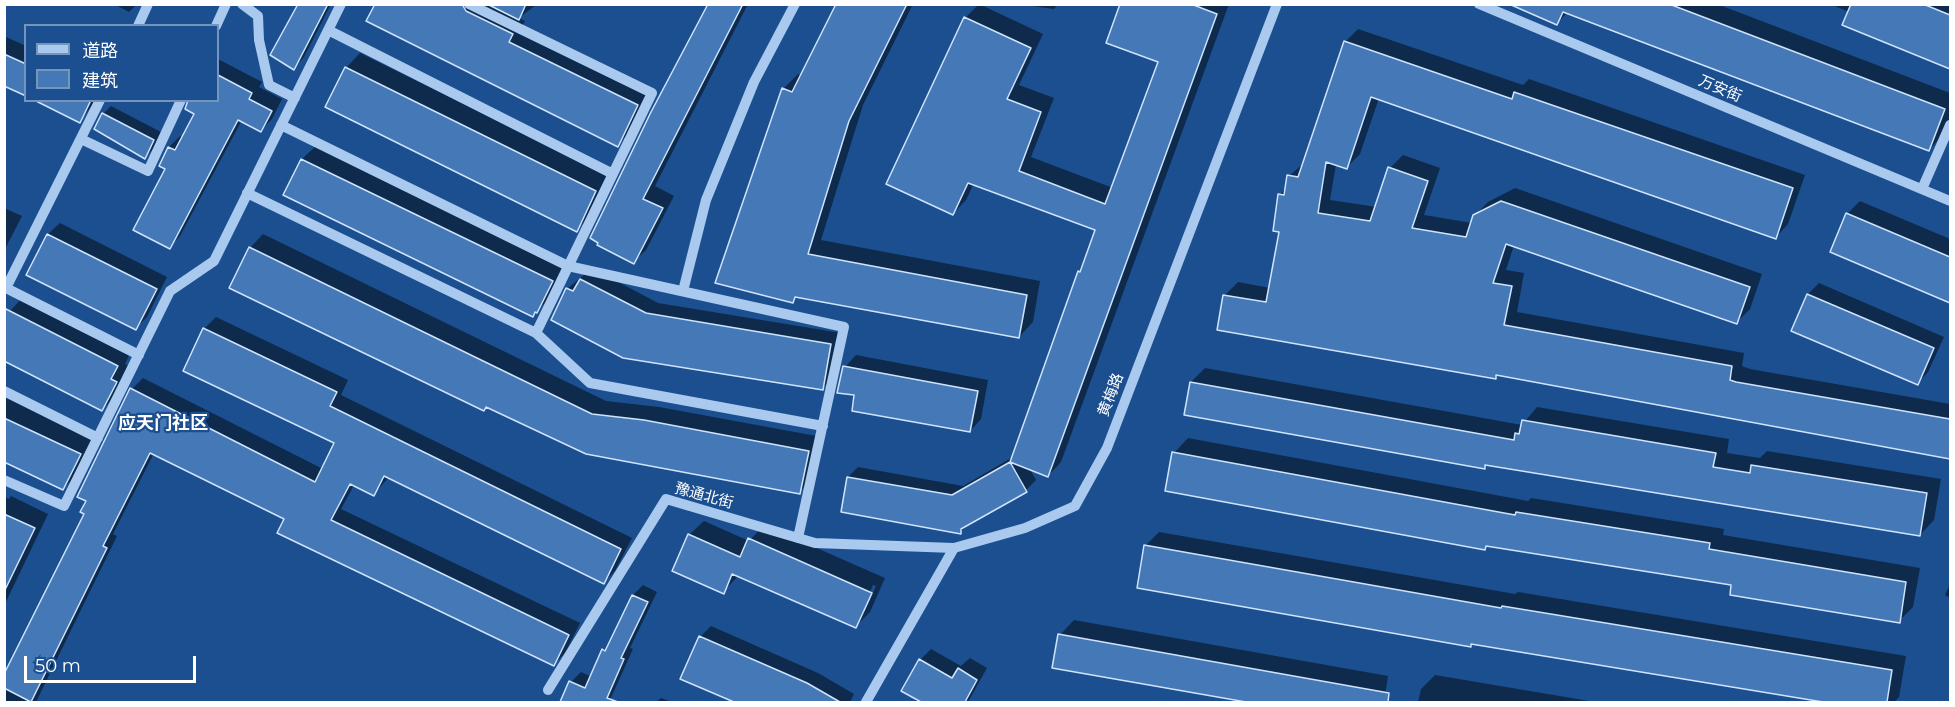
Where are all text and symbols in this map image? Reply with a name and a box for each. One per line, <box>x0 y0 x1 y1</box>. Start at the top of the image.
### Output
legend <box>24 24 219 102</box>
text: 道路 <box>82 40 118 62</box>
text: 建筑 <box>82 70 118 92</box>
street label: 万安街 <box>1696 72 1744 106</box>
street label: 黄梅路 <box>1095 371 1127 419</box>
district label: 应天门社区 <box>118 413 208 435</box>
street label: 豫通北街 <box>673 480 735 512</box>
scale bar <box>27 644 200 682</box>
text: 50 m <box>35 655 81 677</box>

